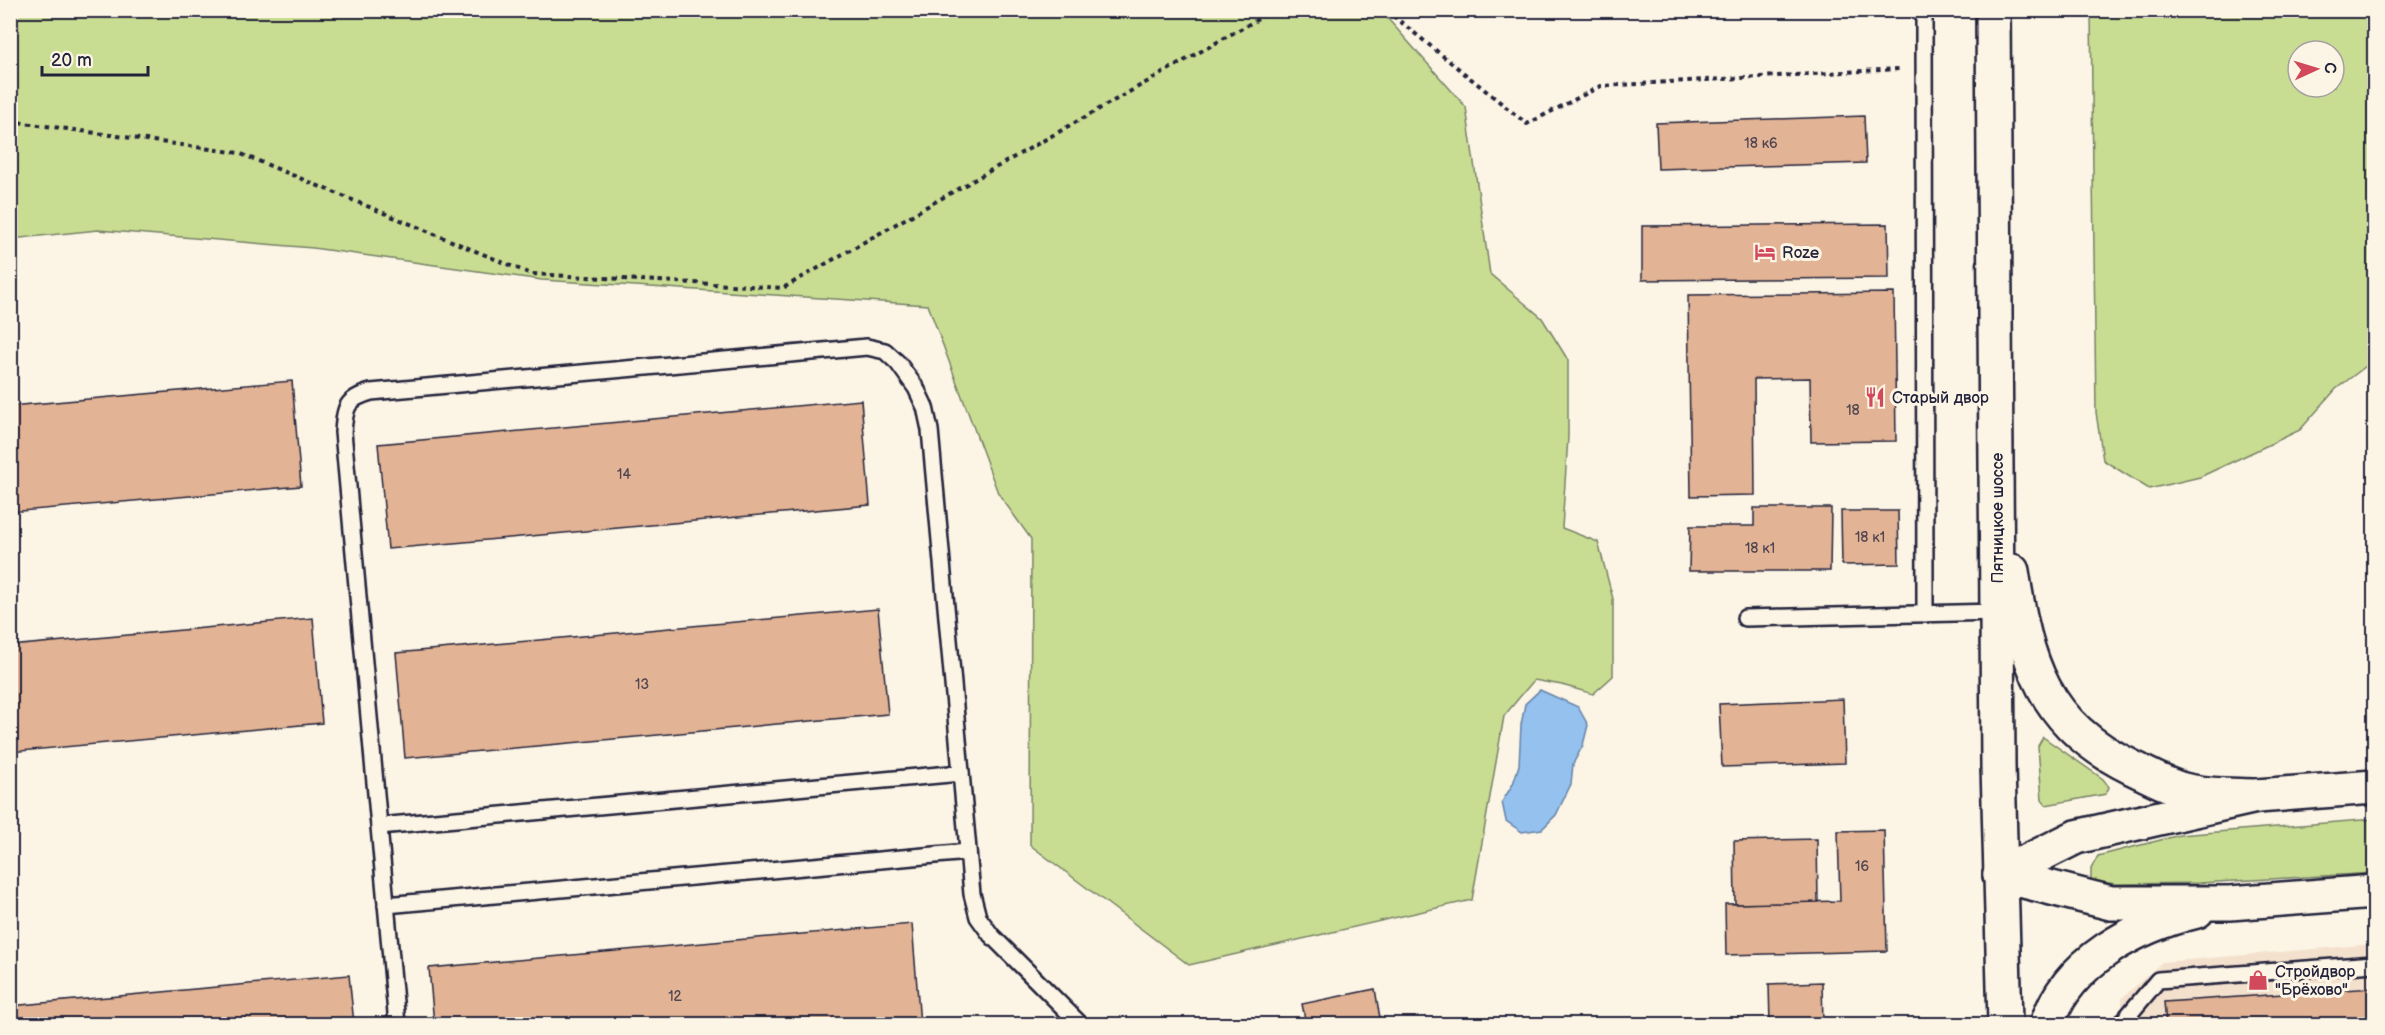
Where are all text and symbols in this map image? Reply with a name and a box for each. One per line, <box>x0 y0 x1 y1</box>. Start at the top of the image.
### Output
scale bar <box>42 39 148 77</box>
north arrow <box>2286 39 2346 99</box>
text: 20 m <box>51 50 92 71</box>
text: С <box>2320 62 2339 74</box>
house number: 18 к6 <box>1744 135 1778 152</box>
hotel icon: Roze <box>1753 240 1777 264</box>
place label: Roze <box>1782 244 1820 263</box>
restaurant icon: Старый двор <box>1863 385 1887 409</box>
place label: Старый двор <box>1892 389 1989 408</box>
house number: 18 <box>1846 402 1860 419</box>
street label: Пятницкое шоссе <box>1989 452 2008 583</box>
house number: 14 <box>617 466 631 483</box>
house number: 18 к1 <box>1855 529 1885 546</box>
house number: 18 к1 <box>1745 540 1775 557</box>
house number: 13 <box>635 676 649 693</box>
house number: 16 <box>1855 858 1869 875</box>
place label: Стройдвор "Брёхово" <box>2275 963 2355 1000</box>
shop icon: Стройдвор "Брёхово" <box>2246 968 2270 992</box>
house number: 12 <box>668 988 683 1005</box>

